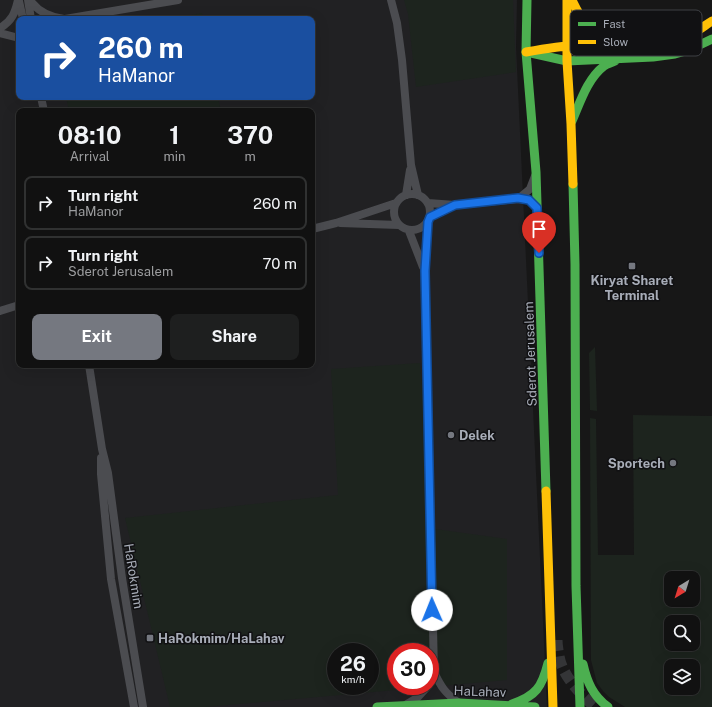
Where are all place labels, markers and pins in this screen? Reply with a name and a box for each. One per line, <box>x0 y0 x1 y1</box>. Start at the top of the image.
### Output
pin <box>522 212 556 253</box>
marker: Kiryat Sharet Terminal <box>627 261 637 271</box>
place label: Kiryat Sharet Terminal <box>591 273 673 303</box>
place label: Delek <box>459 428 495 443</box>
marker: Delek <box>446 430 456 440</box>
place label: Sportech <box>608 456 665 471</box>
marker: Sportech <box>668 458 678 468</box>
place label: HaRokmim/HaLahav <box>158 631 285 646</box>
marker: HaRokmim/HaLahav <box>145 633 155 643</box>

